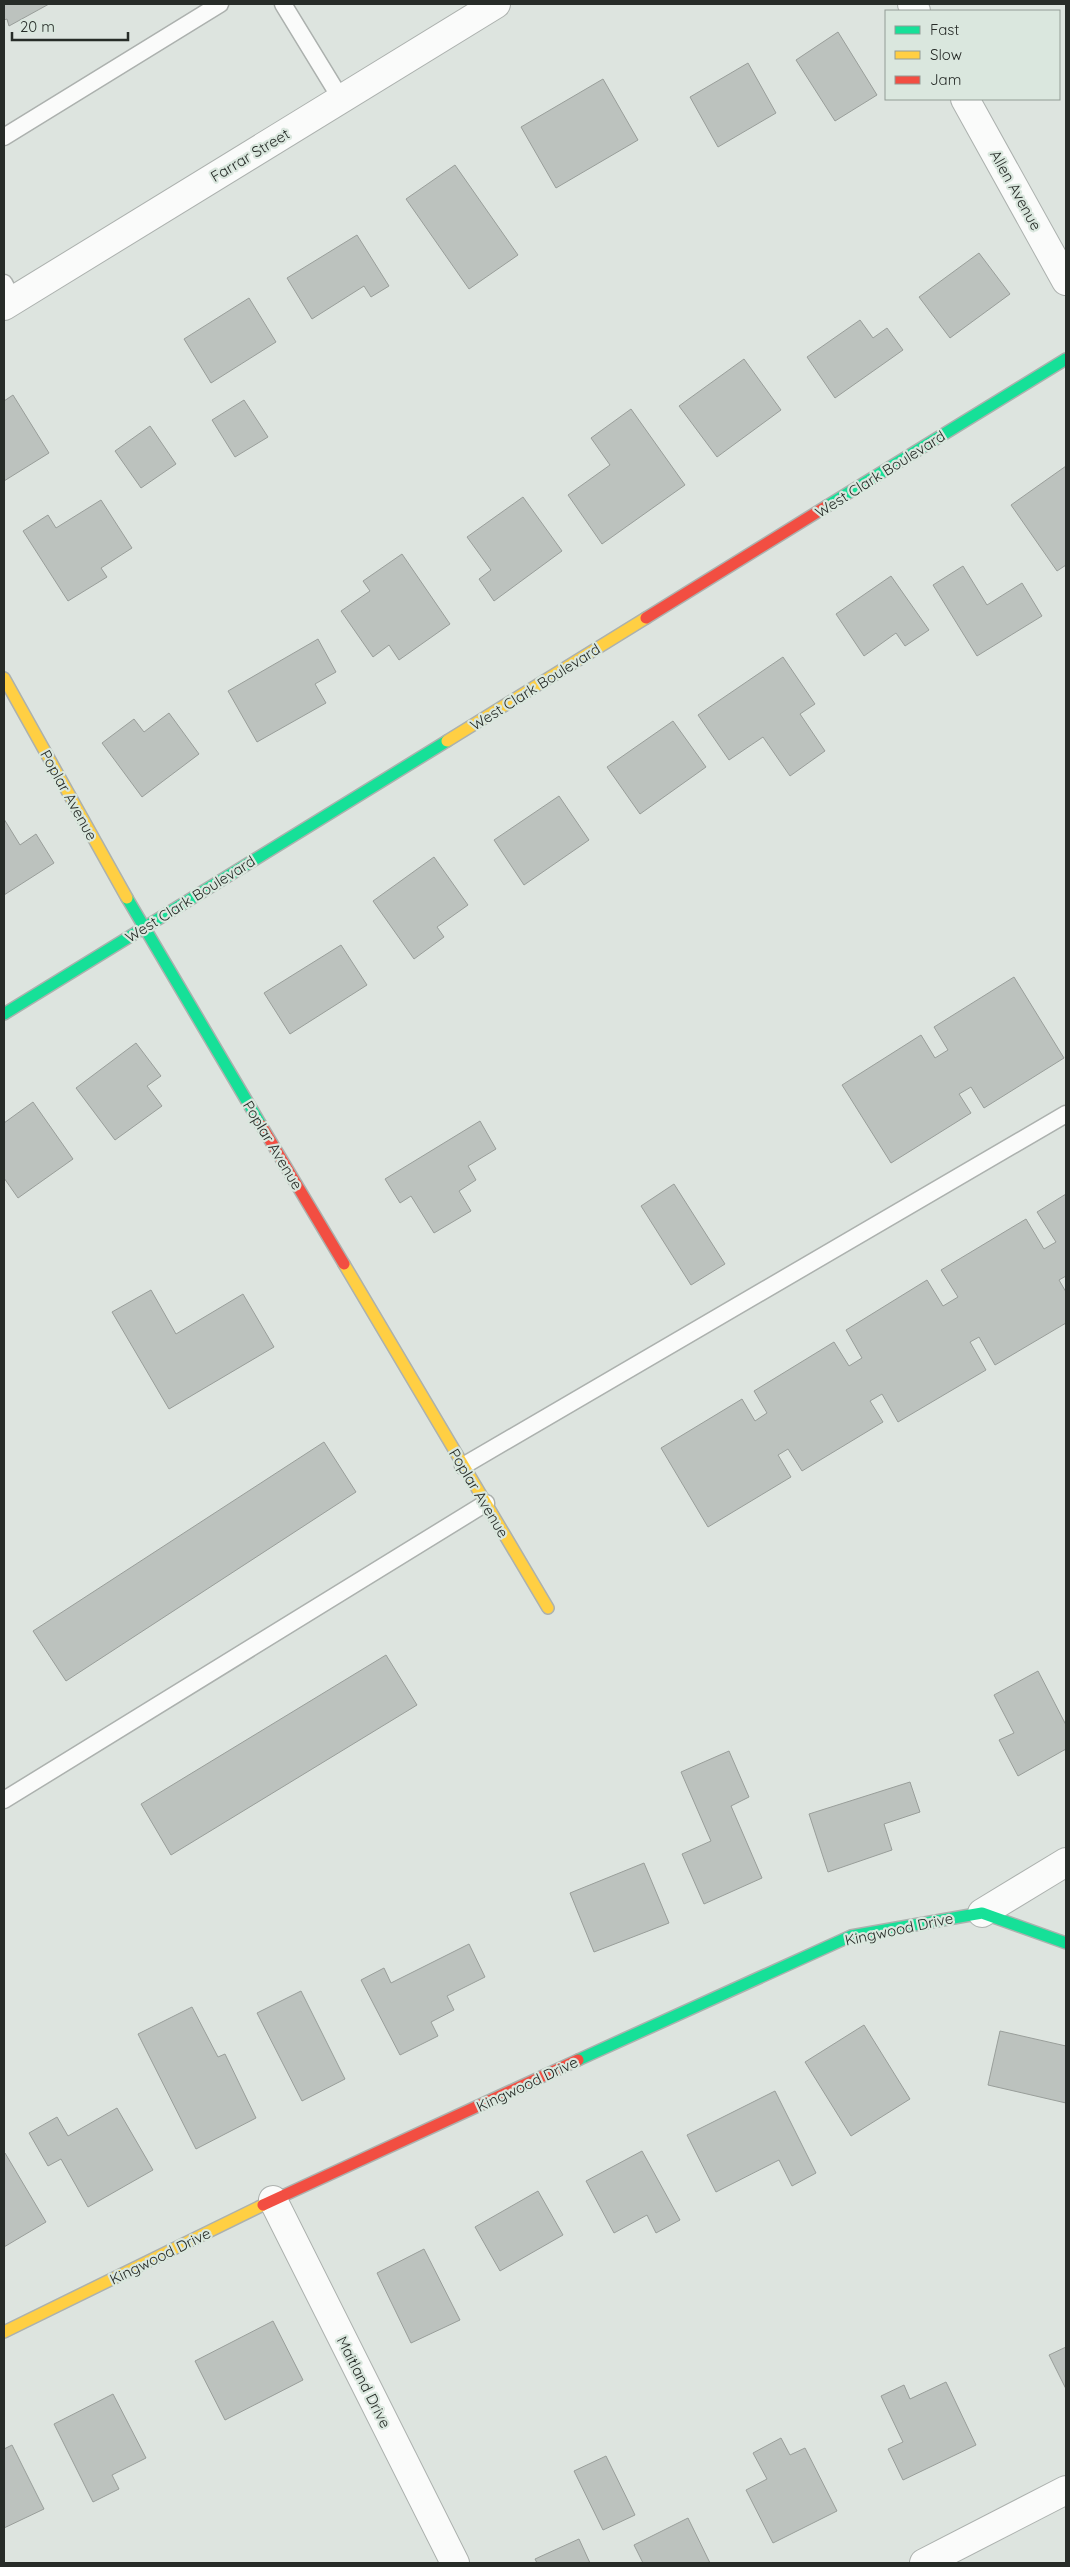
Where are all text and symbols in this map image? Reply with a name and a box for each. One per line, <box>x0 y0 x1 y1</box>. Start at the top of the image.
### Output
scale bar <box>12 10 129 42</box>
legend <box>885 10 1060 100</box>
text: 20 m <box>20 17 55 36</box>
text: Fast <box>930 20 959 39</box>
text: Slow <box>930 45 962 64</box>
text: Jam <box>930 70 961 89</box>
street label: Farrar Street <box>207 124 293 186</box>
street label: Allen Avenue <box>986 146 1046 234</box>
street label: West Clark Boulevard <box>811 426 949 522</box>
street label: West Clark Boulevard <box>466 639 604 735</box>
street label: Poplar Avenue <box>36 746 102 844</box>
street label: West Clark Boulevard <box>121 851 259 947</box>
street label: Poplar Avenue <box>239 1097 307 1193</box>
street label: Poplar Avenue <box>445 1445 513 1541</box>
street label: Kingwood Drive <box>843 1908 955 1950</box>
street label: Kingwood Drive <box>473 2052 581 2116</box>
street label: Kingwood Drive <box>106 2223 214 2289</box>
street label: Maitland Drive <box>333 2333 395 2431</box>

